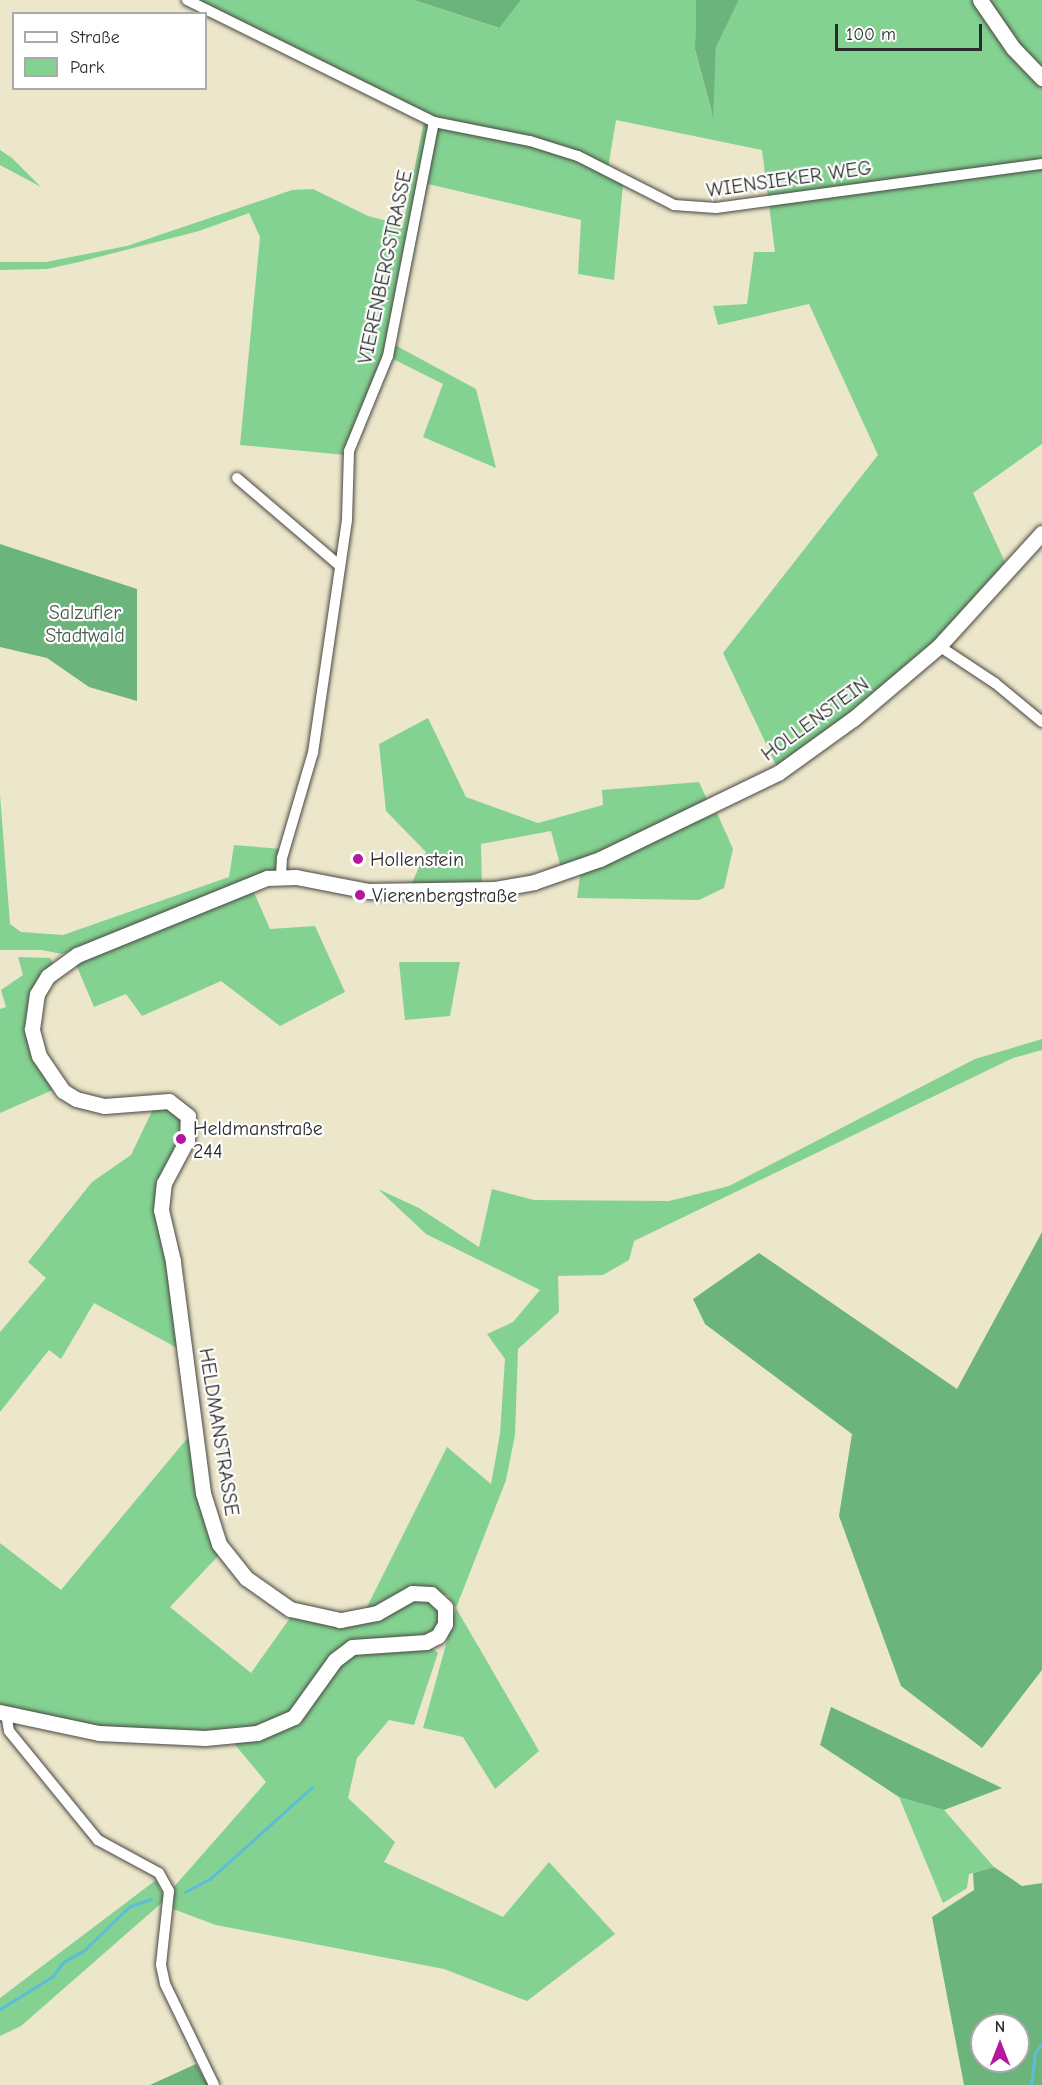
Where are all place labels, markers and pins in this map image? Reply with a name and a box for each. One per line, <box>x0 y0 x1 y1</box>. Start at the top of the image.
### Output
place label: Hollenstein <box>370 847 464 871</box>
marker: Hollenstein <box>351 852 365 866</box>
place label: Vierenbergstraße <box>372 883 517 907</box>
marker: Vierenbergstraße <box>353 888 367 902</box>
place label: Heldmanstraße 244 <box>193 1116 323 1163</box>
marker: Heldmanstraße 244 <box>174 1132 188 1146</box>

